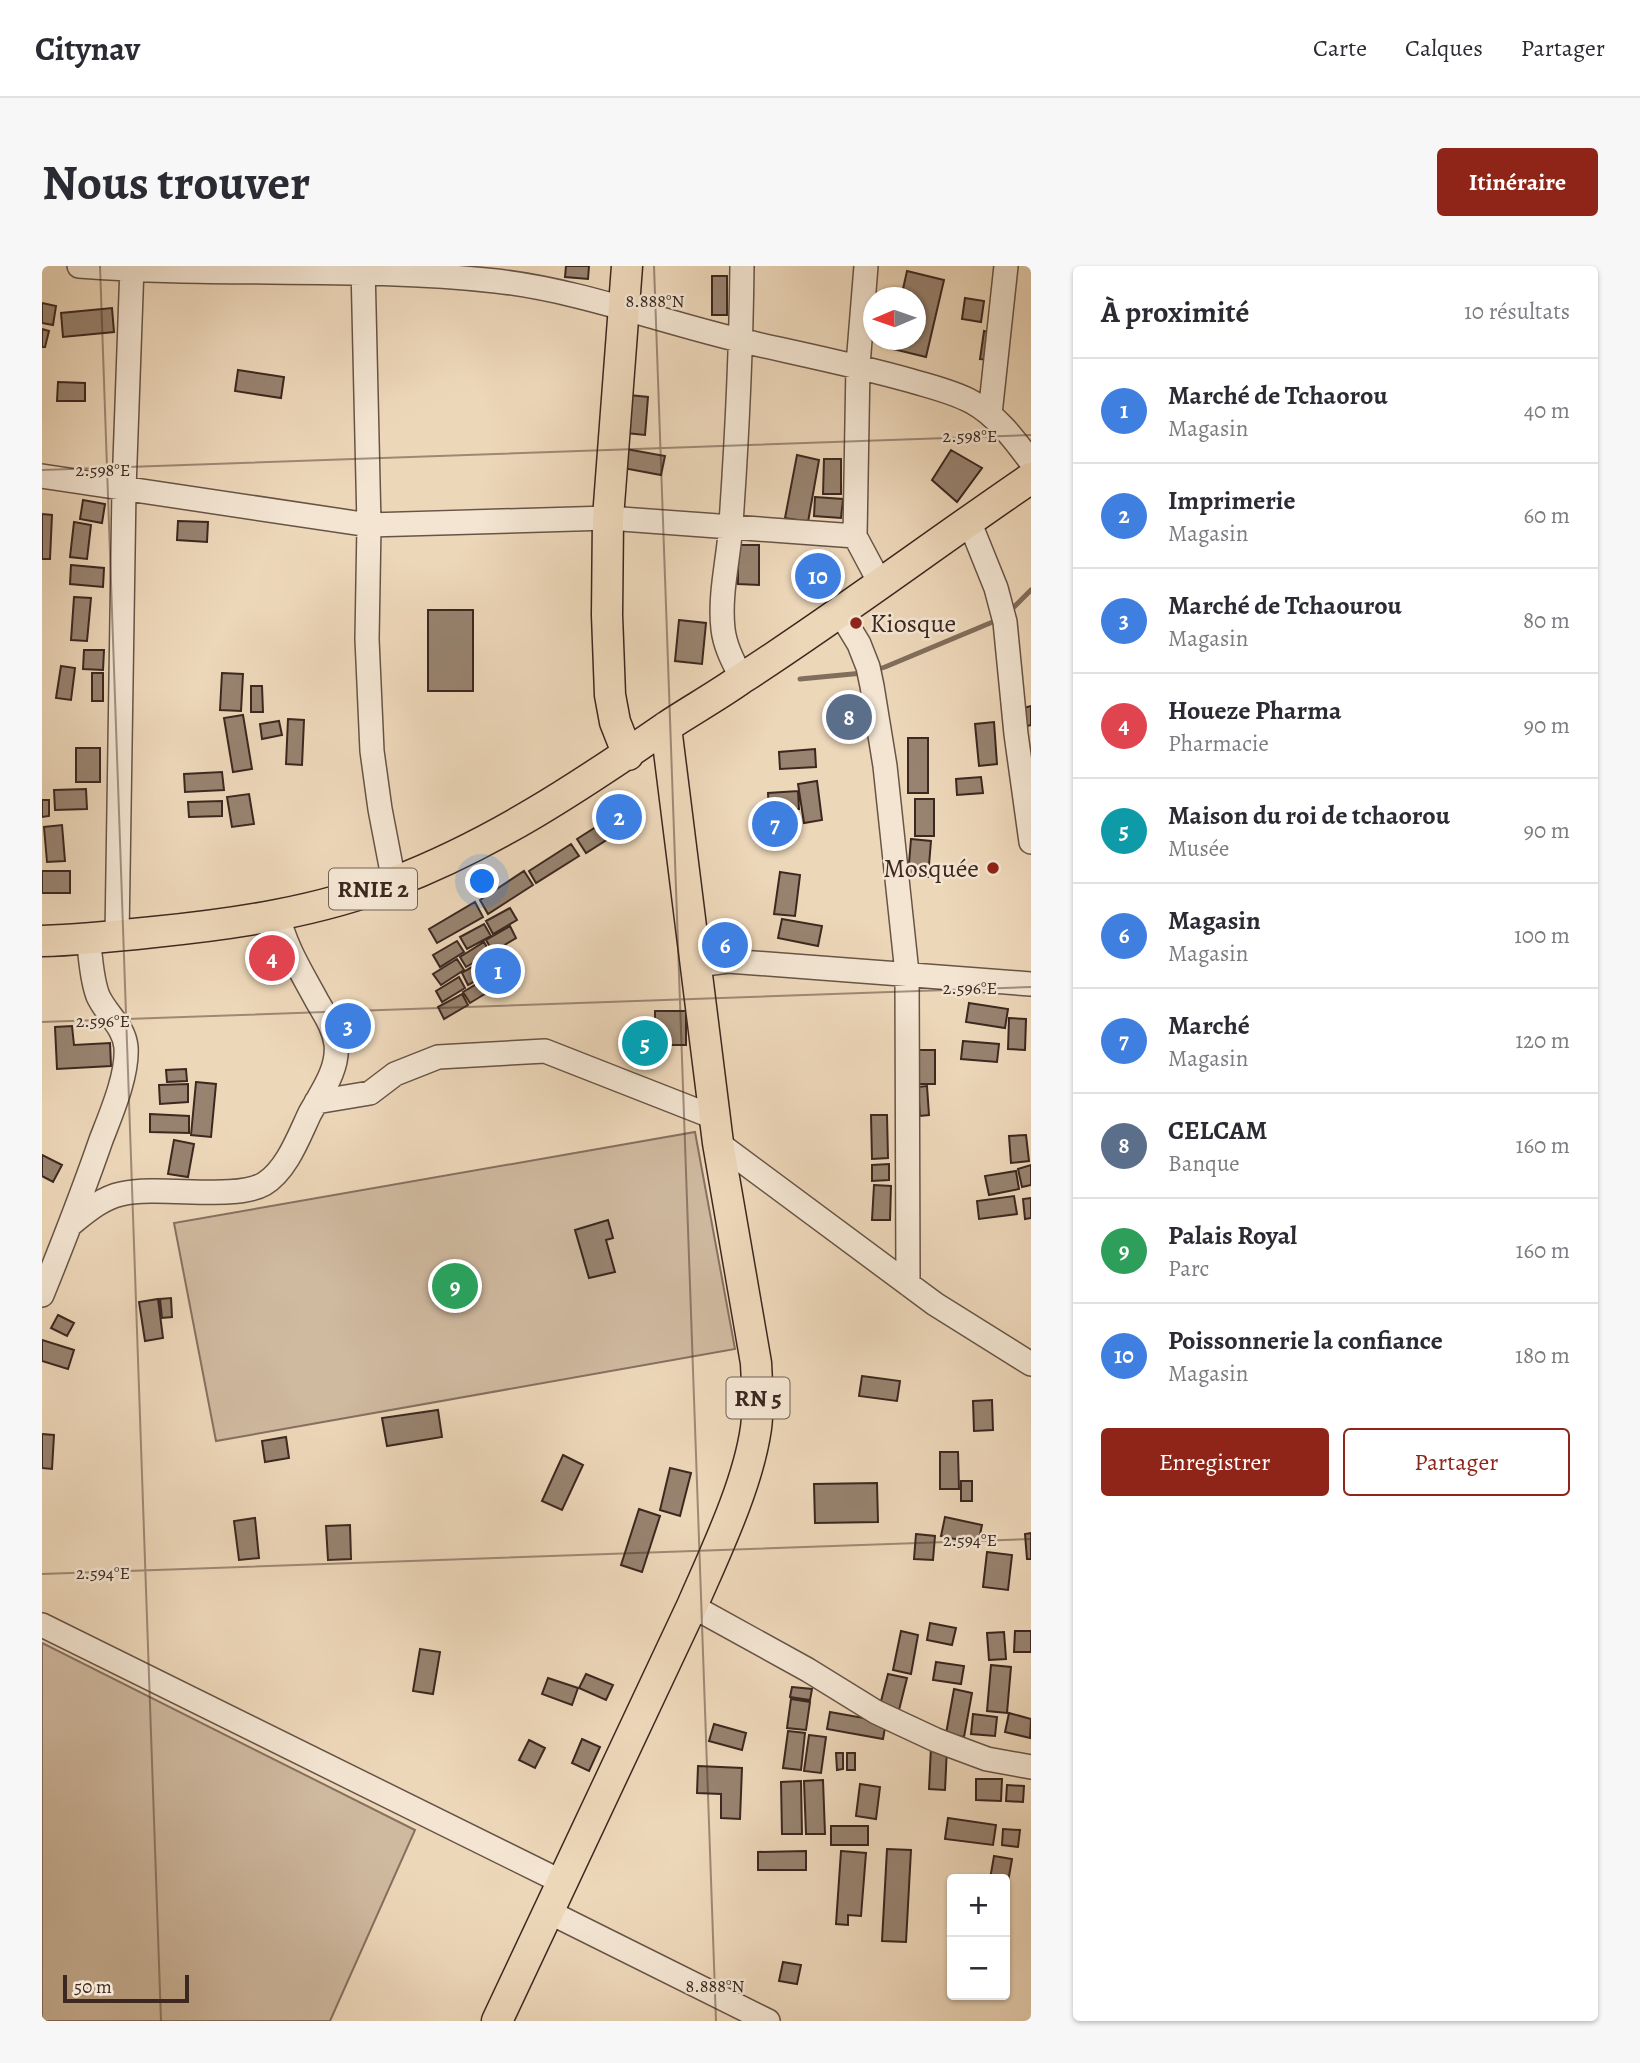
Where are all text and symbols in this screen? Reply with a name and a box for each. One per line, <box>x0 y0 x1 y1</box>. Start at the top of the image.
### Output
text: Citynav <box>35 26 140 71</box>
text: Carte <box>1313 32 1367 64</box>
text: Calques <box>1405 32 1483 64</box>
text: Partager <box>1521 32 1605 64</box>
button: Itinéraire <box>1437 148 1598 216</box>
text: Nous trouver <box>42 149 310 216</box>
north arrow <box>863 287 926 350</box>
text: 8.888°N <box>626 289 684 313</box>
text: À proximité <box>1101 292 1249 332</box>
text: 10 résultats <box>1464 296 1570 327</box>
text: Marché de Tchaorou <box>1168 378 1388 413</box>
text: 1 <box>1120 395 1128 426</box>
text: 40 m <box>1524 395 1570 426</box>
text: Magasin <box>1168 413 1248 444</box>
text: 2.598°E <box>943 424 997 448</box>
text: 2.598°E <box>76 458 130 482</box>
text: Imprimerie <box>1168 483 1295 518</box>
text: 2 <box>1118 500 1130 531</box>
text: 60 m <box>1523 500 1570 531</box>
text: Magasin <box>1168 518 1248 549</box>
pin: 10 <box>795 550 841 602</box>
text: Marché de Tchaourou <box>1168 588 1402 623</box>
text: 3 <box>1119 605 1129 636</box>
text: 80 m <box>1523 605 1570 636</box>
place label: Kiosque <box>870 606 956 641</box>
marker: Kiosque <box>848 615 864 631</box>
text: Magasin <box>1168 623 1248 654</box>
pin: 8 <box>826 691 872 743</box>
text: Houeze Pharma <box>1168 693 1342 728</box>
text: 4 <box>1119 710 1129 741</box>
text: 90 m <box>1524 710 1570 741</box>
text: Pharmacie <box>1168 728 1269 759</box>
pin: 2 <box>596 791 642 843</box>
pin: 7 <box>752 798 798 850</box>
text: Maison du roi de tchaorou <box>1168 798 1450 833</box>
text: 5 <box>1119 815 1129 846</box>
text: 90 m <box>1524 815 1570 846</box>
text: Musée <box>1168 833 1229 864</box>
place label: Mosquée <box>883 851 979 886</box>
marker: Mosquée <box>985 860 1001 876</box>
your location <box>465 864 499 898</box>
road number: RNIE 2 <box>329 868 417 910</box>
text: Magasin <box>1168 903 1261 938</box>
pin: 6 <box>702 919 748 971</box>
text: 6 <box>1119 920 1129 951</box>
text: 100 m <box>1514 920 1570 951</box>
pin: 4 <box>249 932 295 984</box>
text: Magasin <box>1168 938 1248 969</box>
pin: 1 <box>475 945 521 997</box>
text: 2.596°E <box>943 976 997 1000</box>
pin: 3 <box>325 1000 371 1052</box>
text: Marché <box>1168 1008 1250 1043</box>
text: 2.596°E <box>76 1009 130 1033</box>
pin: 5 <box>622 1017 668 1069</box>
text: 7 <box>1119 1025 1129 1056</box>
text: 120 m <box>1515 1025 1570 1056</box>
text: Magasin <box>1168 1043 1248 1074</box>
text: CELCAM <box>1168 1113 1267 1148</box>
text: 8 <box>1118 1130 1130 1161</box>
text: 160 m <box>1516 1130 1570 1161</box>
text: Banque <box>1168 1148 1240 1179</box>
text: Palais Royal <box>1168 1218 1297 1253</box>
text: 9 <box>1119 1235 1129 1266</box>
text: 160 m <box>1516 1235 1570 1266</box>
text: Parc <box>1168 1253 1209 1284</box>
pin: 9 <box>432 1260 478 1312</box>
text: Poissonnerie la confiance <box>1168 1323 1443 1358</box>
text: 10 <box>1114 1340 1134 1371</box>
text: 180 m <box>1515 1340 1570 1371</box>
text: Magasin <box>1168 1358 1248 1389</box>
road number: RN 5 <box>726 1378 790 1418</box>
button: Enregistrer <box>1101 1428 1329 1496</box>
button: Partager <box>1343 1428 1570 1496</box>
text: 2.594°E <box>943 1528 997 1552</box>
text: 2.594°E <box>76 1561 130 1585</box>
map controls <box>947 1874 1010 2000</box>
button: + <box>947 1874 1010 1937</box>
button: − <box>947 1937 1010 2000</box>
scale bar <box>63 1972 189 2004</box>
text: 50 m <box>74 1974 112 2000</box>
text: 8.888°N <box>686 1974 744 1998</box>

